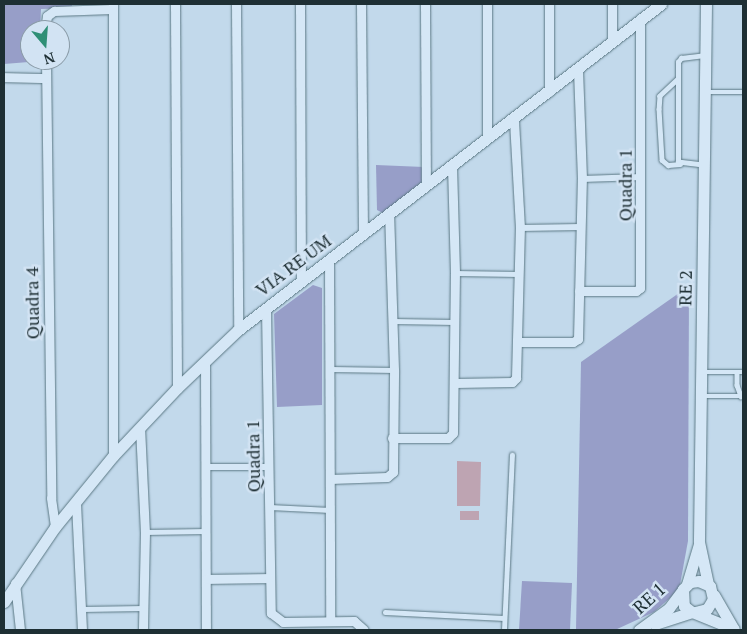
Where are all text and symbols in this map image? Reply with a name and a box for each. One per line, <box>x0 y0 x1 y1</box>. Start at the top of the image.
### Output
north arrow <box>20 20 70 70</box>
text: N <box>41 48 57 69</box>
street label: Quadra 1 <box>614 149 636 221</box>
street label: VIA RE UM <box>251 229 335 301</box>
street label: Quadra 4 <box>21 266 43 340</box>
street label: RE 2 <box>674 270 696 306</box>
street label: Quadra 1 <box>242 419 264 493</box>
street label: RE 1 <box>628 578 670 618</box>

